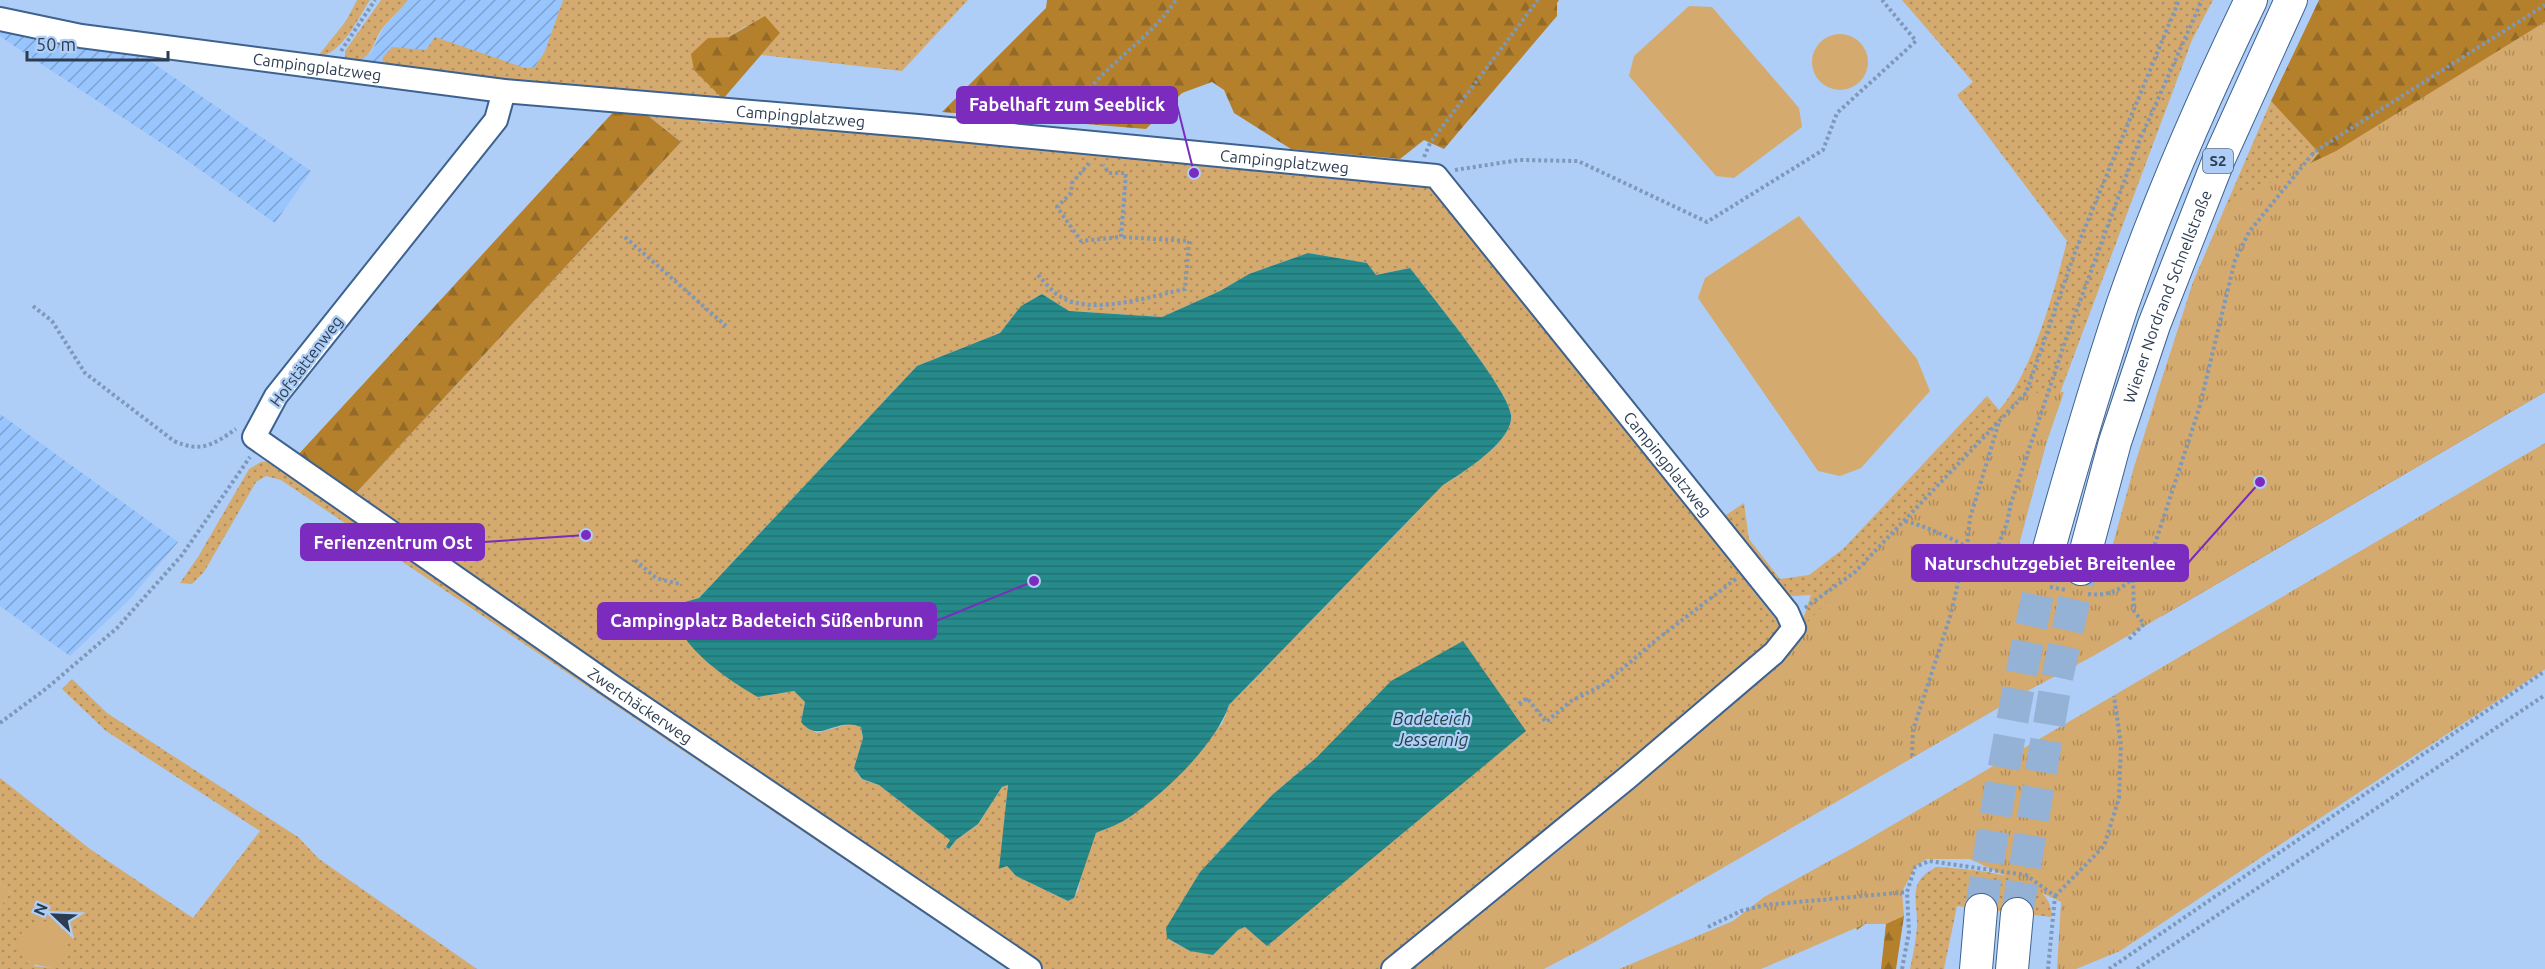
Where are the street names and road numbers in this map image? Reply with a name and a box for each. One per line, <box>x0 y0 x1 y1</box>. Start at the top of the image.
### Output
street label: Campingplatzweg <box>252 49 383 84</box>
street label: Campingplatzweg <box>735 102 866 130</box>
street label: Campingplatzweg <box>1219 146 1350 177</box>
road number: S2 <box>2203 149 2233 173</box>
street label: Wiener Nordrand Schnellstraße <box>2120 188 2215 405</box>
street label: Hofstättenweg <box>266 312 346 410</box>
street label: Campingplatzweg <box>1620 408 1716 520</box>
street label: Zwerchäckerweg <box>585 664 696 747</box>

